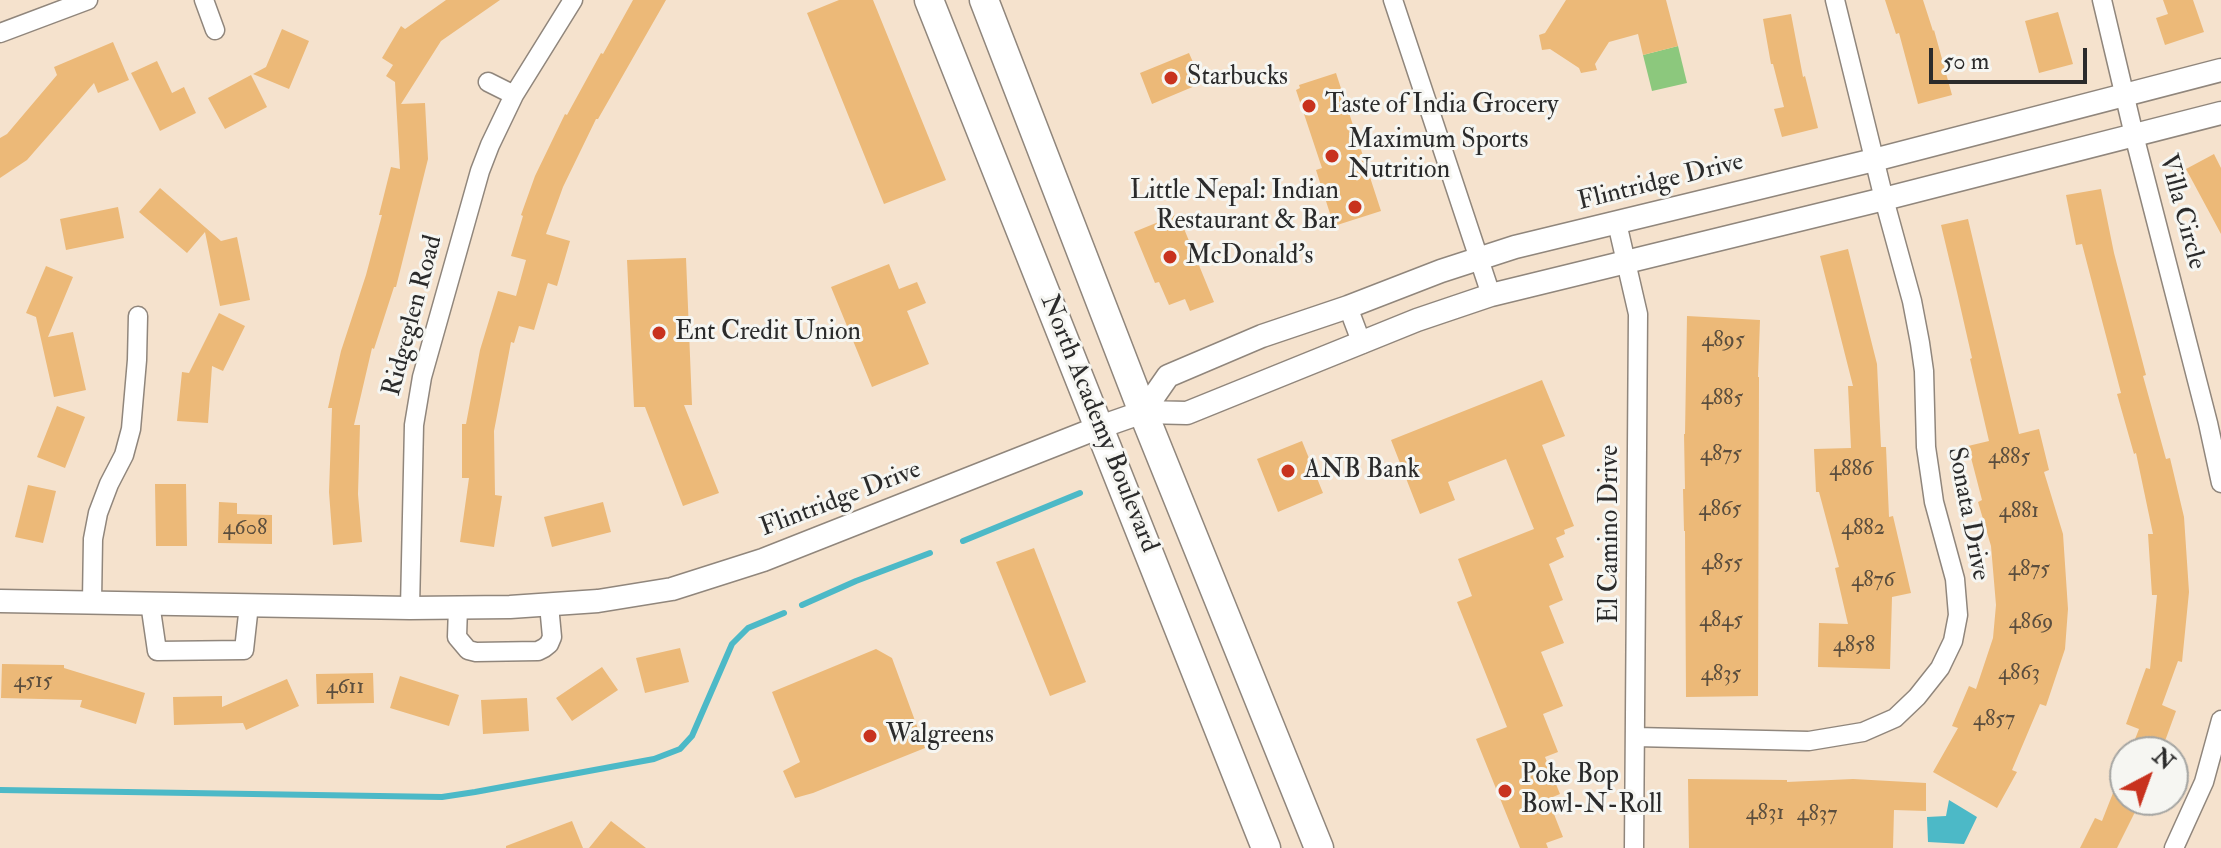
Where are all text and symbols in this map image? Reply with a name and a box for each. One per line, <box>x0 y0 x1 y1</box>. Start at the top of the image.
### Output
scale bar <box>1933 32 2091 82</box>
text: 50 m <box>1943 46 1989 77</box>
place label: Starbucks <box>1187 62 1288 94</box>
marker: Starbucks <box>1162 69 1180 87</box>
place label: Taste of India Grocery <box>1325 90 1558 122</box>
marker: Taste of India Grocery <box>1300 97 1318 115</box>
place label: Maximum Sports Nutrition <box>1348 125 1528 186</box>
marker: Maximum Sports Nutrition <box>1323 147 1341 165</box>
street label: Flintridge Drive <box>1575 147 1747 219</box>
street label: Villa Circle <box>2151 151 2211 273</box>
place label: Little Nepal: Indian Restaurant & Bar <box>1130 176 1339 238</box>
marker: Little Nepal: Indian Restaurant & Bar <box>1346 198 1364 216</box>
street label: Ridgeglen Road <box>378 232 450 400</box>
place label: McDonald's <box>1186 241 1313 273</box>
marker: McDonald's <box>1161 248 1179 266</box>
street label: North Academy Boulevard <box>1032 291 1164 557</box>
place label: Ent Credit Union <box>675 317 861 349</box>
marker: Ent Credit Union <box>650 324 668 342</box>
house number: 4895 <box>1701 328 1745 354</box>
house number: 4885 <box>1701 386 1743 412</box>
house number: 4875 <box>1700 442 1742 468</box>
street label: El Camino Drive <box>1595 445 1627 623</box>
street label: Sonata Drive <box>1939 445 1995 583</box>
house number: 4885 <box>1988 445 2030 471</box>
street label: Flintridge Drive <box>756 455 926 545</box>
place label: ANB Bank <box>1304 455 1420 487</box>
house number: 4886 <box>1829 457 1873 483</box>
marker: ANB Bank <box>1279 462 1297 480</box>
house number: 4865 <box>1699 497 1741 523</box>
house number: 4881 <box>1999 499 2039 525</box>
house number: 4608 <box>223 516 267 542</box>
house number: 4882 <box>1841 516 1885 542</box>
house number: 4855 <box>1701 551 1743 577</box>
house number: 4875 <box>2008 557 2050 583</box>
house number: 4876 <box>1851 568 1895 594</box>
house number: 4845 <box>1699 608 1743 634</box>
house number: 4869 <box>2009 610 2053 636</box>
house number: 4858 <box>1833 633 1875 659</box>
house number: 4863 <box>1998 661 2040 687</box>
house number: 4835 <box>1701 662 1741 688</box>
house number: 4515 <box>14 669 52 695</box>
house number: 4611 <box>326 675 364 701</box>
house number: 4857 <box>1973 707 2015 733</box>
place label: Walgreens <box>886 720 994 752</box>
marker: Walgreens <box>861 727 879 745</box>
north arrow <box>2109 736 2189 816</box>
text: N <box>2147 742 2180 776</box>
place label: Poke Bop Bowl-N-Roll <box>1521 760 1662 822</box>
marker: Poke Bop Bowl-N-Roll <box>1496 782 1514 800</box>
house number: 4831 <box>1746 801 1784 827</box>
house number: 4837 <box>1797 802 1837 828</box>

